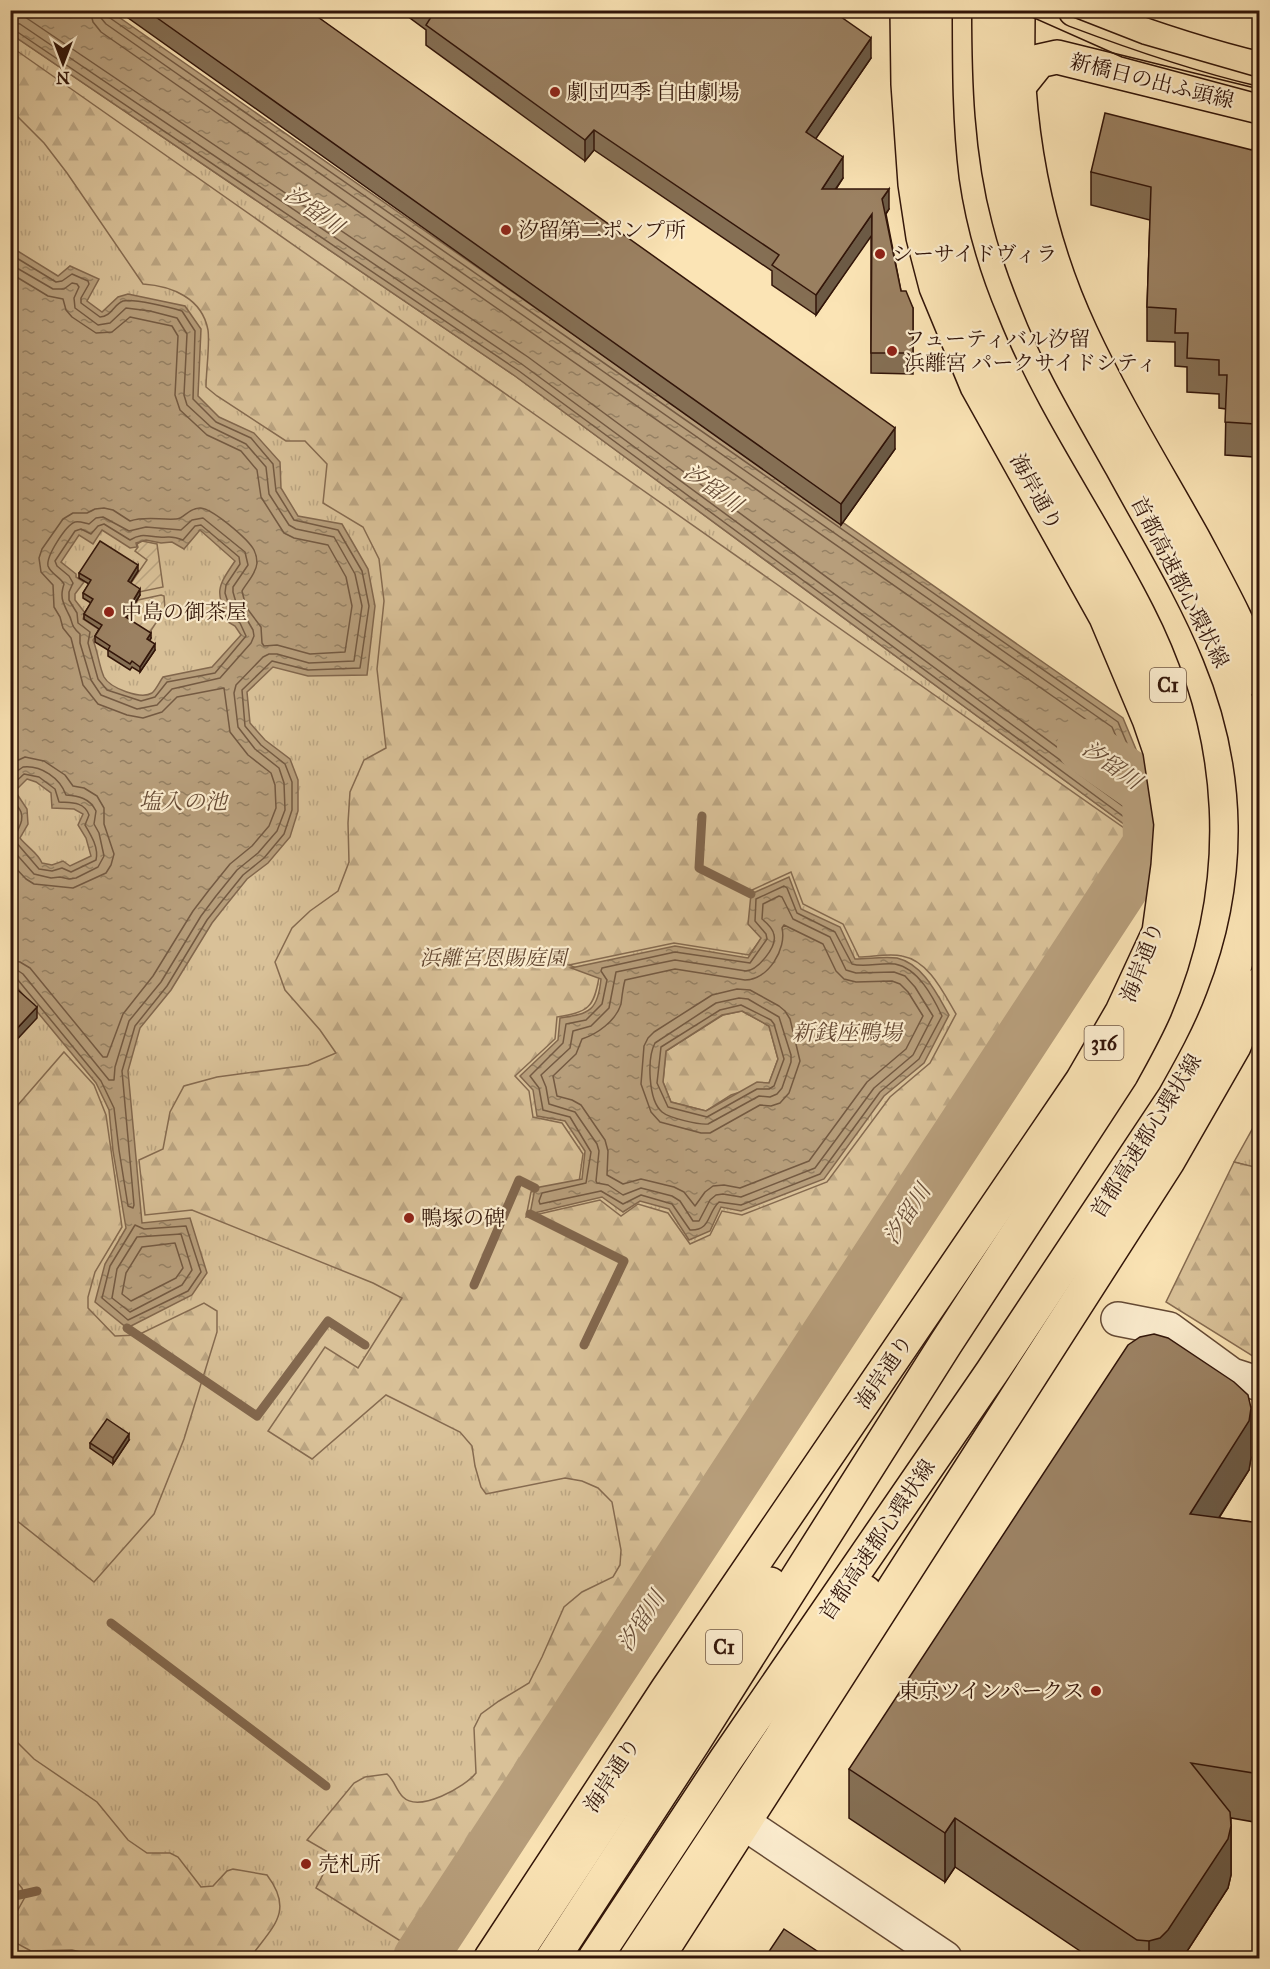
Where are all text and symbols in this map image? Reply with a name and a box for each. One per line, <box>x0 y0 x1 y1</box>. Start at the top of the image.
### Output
north arrow <box>33 33 93 93</box>
street label: 新橋日の出ふ頭線 <box>1067 48 1237 114</box>
text: N <box>56 68 70 87</box>
place label: 劇団四季 自由劇場 <box>567 79 740 105</box>
marker: 劇団四季 自由劇場 <box>548 85 562 99</box>
water label: 汐留川 <box>279 180 350 241</box>
place label: 汐留第二ポンプ所 <box>518 217 686 243</box>
marker: 汐留第二ポンプ所 <box>499 223 513 237</box>
place label: シーサイドヴィラ <box>892 241 1057 267</box>
marker: シーサイドヴィラ <box>873 247 887 261</box>
place label: フューティバル汐留 浜離宮 パークサイドシティ <box>904 326 1157 376</box>
marker: フューティバル汐留 浜離宮 パークサイドシティ <box>885 344 899 358</box>
street label: 海岸通り <box>1004 449 1068 535</box>
water label: 汐留川 <box>678 458 749 519</box>
street label: 首都高速都心環状線 <box>1126 492 1234 672</box>
place label: 中島の御茶屋 <box>121 599 247 625</box>
marker: 中島の御茶屋 <box>102 605 116 619</box>
road number: C1 <box>1150 668 1186 702</box>
water label: 汐留川 <box>1077 735 1148 796</box>
water label: 塩入の池 <box>139 788 230 815</box>
street label: 海岸通り <box>1115 918 1169 1006</box>
park label: 浜離宮恩賜庭園 <box>420 945 569 971</box>
water label: 新銭座鴨場 <box>792 1019 904 1046</box>
road number: 316 <box>1084 1026 1124 1060</box>
street label: 首都高速都心環状線 <box>1085 1049 1207 1223</box>
water label: 汐留川 <box>878 1177 937 1249</box>
place label: 鴨塚の碑 <box>421 1205 505 1231</box>
marker: 鴨塚の碑 <box>402 1211 416 1225</box>
street label: 海岸通り <box>850 1330 918 1414</box>
street label: 首都高速都心環状線 <box>813 1454 941 1626</box>
water label: 汐留川 <box>612 1584 671 1656</box>
road number: C1 <box>706 1630 742 1664</box>
place label: 東京ツインパークス <box>898 1678 1084 1704</box>
marker: 東京ツインパークス <box>1089 1684 1103 1698</box>
street label: 海岸通り <box>578 1733 646 1817</box>
place label: 売札所 <box>318 1851 381 1877</box>
marker: 売札所 <box>299 1857 313 1871</box>

